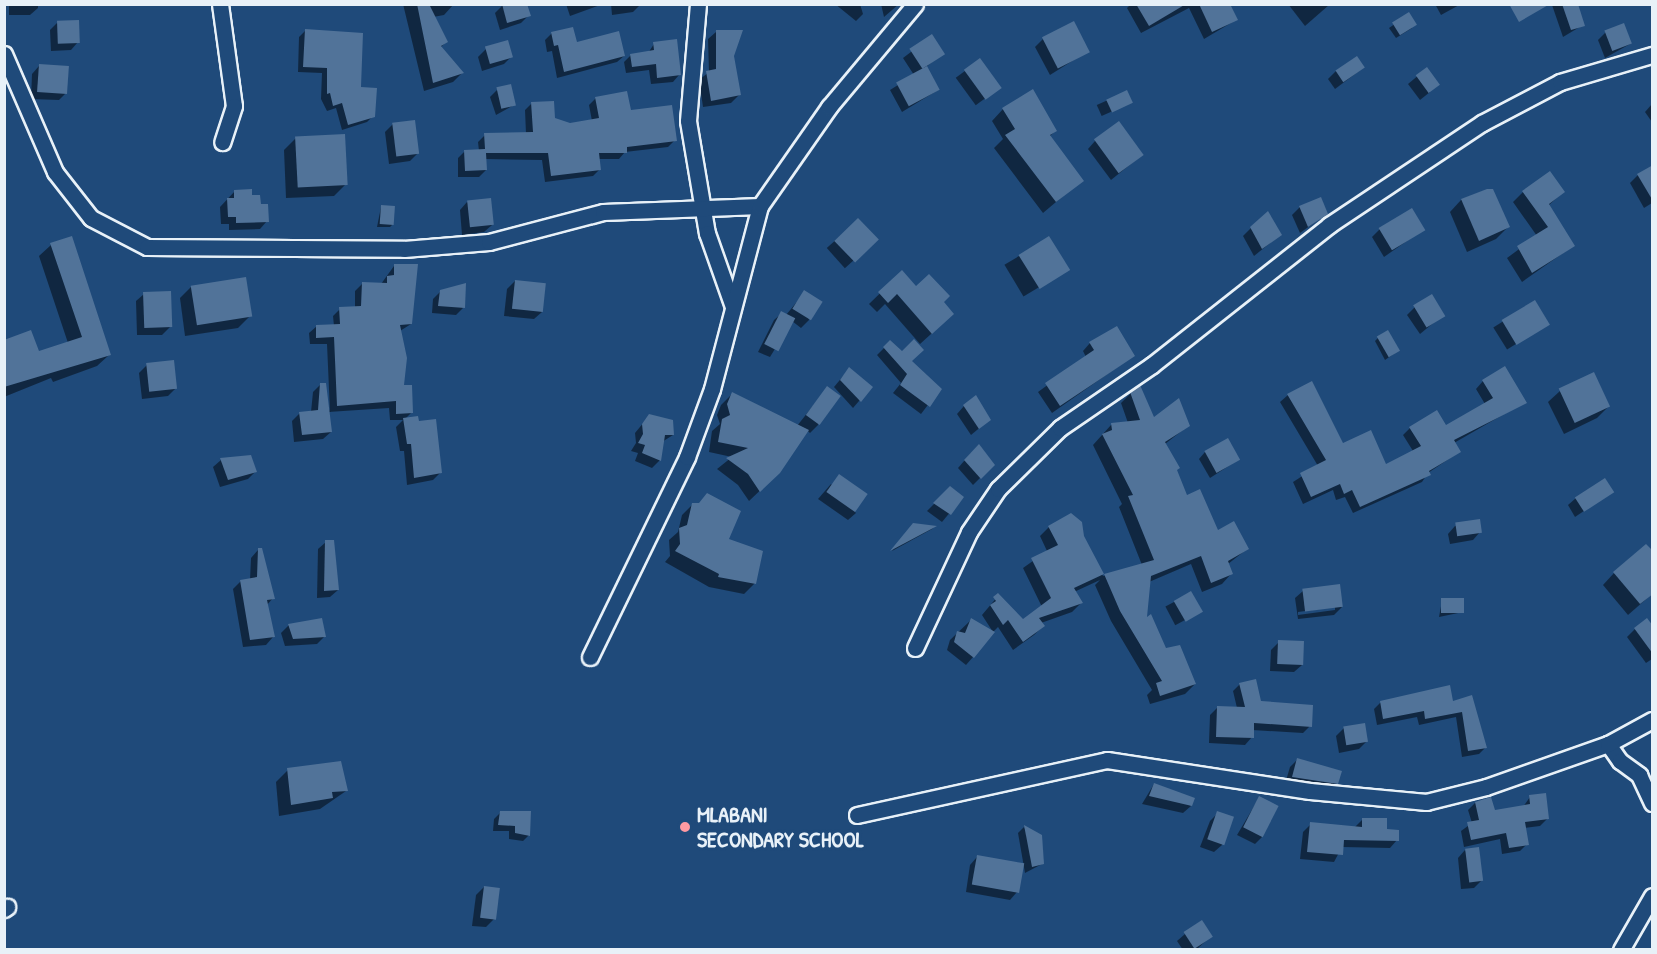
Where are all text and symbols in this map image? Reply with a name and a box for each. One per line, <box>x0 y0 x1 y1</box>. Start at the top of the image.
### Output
place label: MLABANI SECONDARY SCHOOL <box>697 801 864 852</box>
marker: MLABANI SECONDARY SCHOOL <box>678 820 692 834</box>

